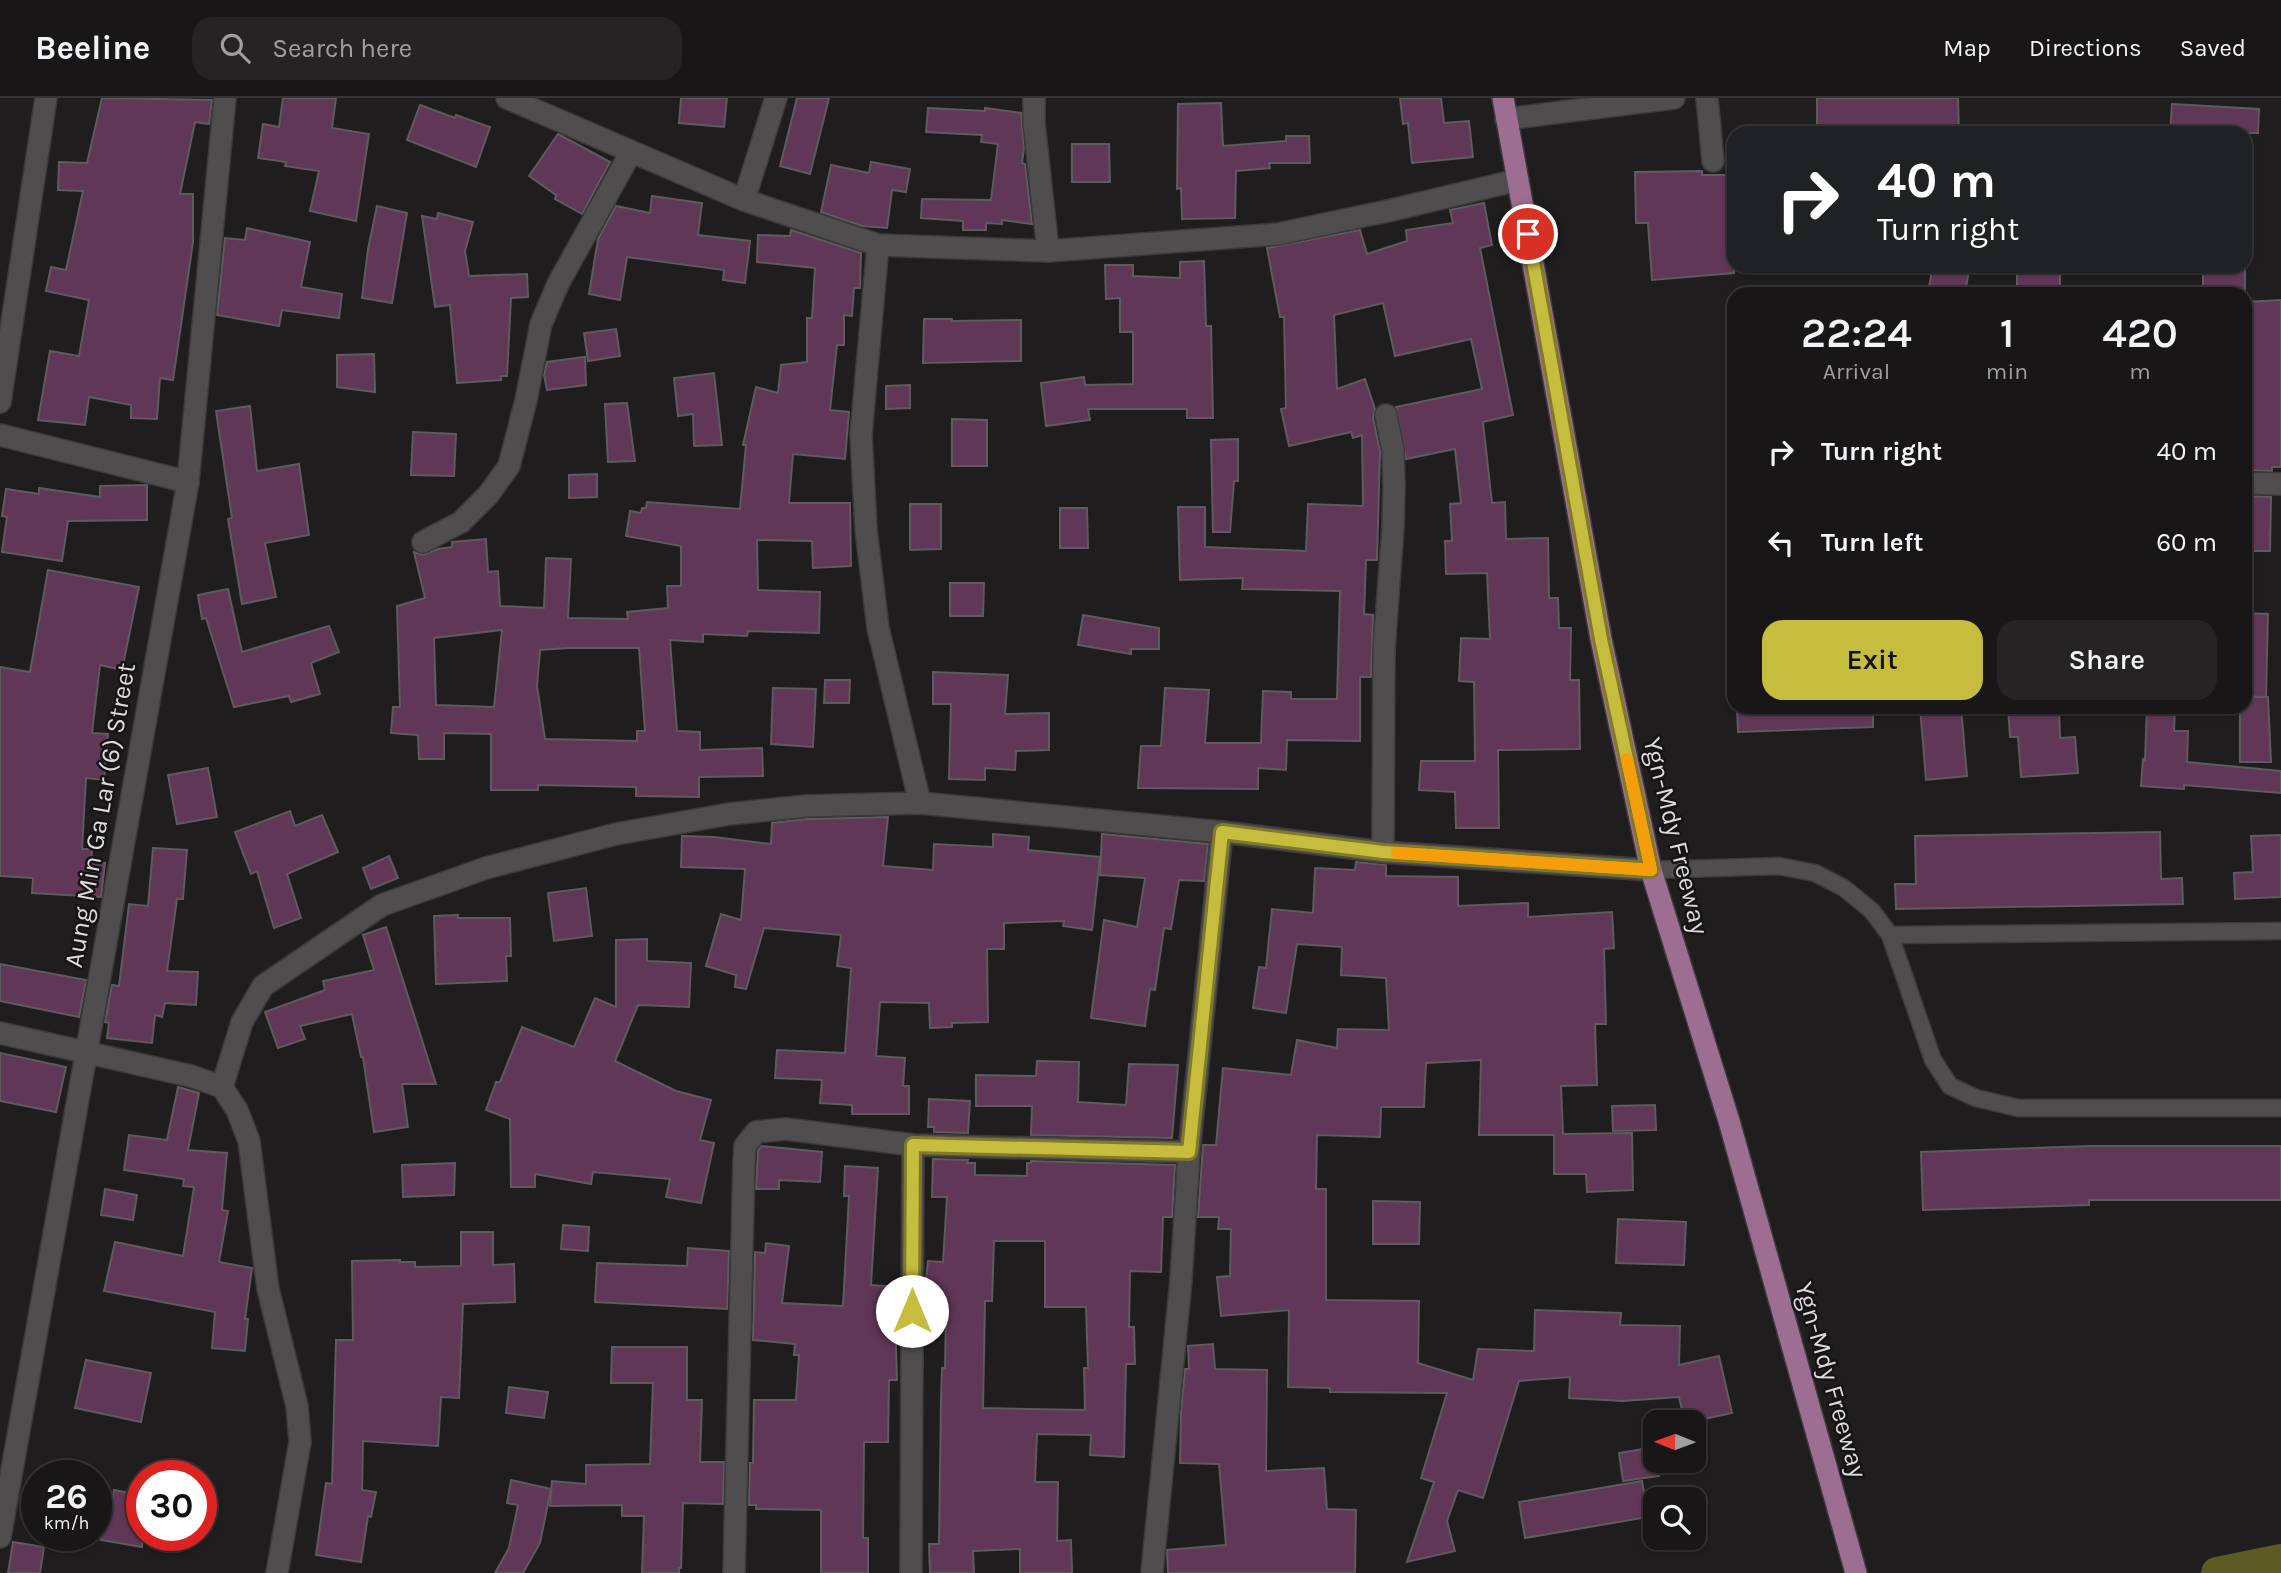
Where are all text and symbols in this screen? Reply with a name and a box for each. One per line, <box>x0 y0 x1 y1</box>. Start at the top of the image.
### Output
search box <box>192 17 682 80</box>
text: Beeline <box>35 29 150 67</box>
icon: search <box>216 29 254 67</box>
text: Search here <box>272 33 412 64</box>
text: Map <box>1943 34 1991 62</box>
text: Directions <box>2029 34 2142 62</box>
text: Saved <box>2180 34 2246 62</box>
text: 40 m <box>1877 152 1996 209</box>
icon: right <box>1762 154 1853 245</box>
pin <box>1498 204 1558 264</box>
text: Turn right <box>1877 211 2019 248</box>
icon: arrive <box>1509 215 1547 253</box>
text: 22:24 <box>1801 308 1912 358</box>
text: 1 <box>2000 308 2014 358</box>
text: 420 <box>2102 308 2178 358</box>
text: Arrival <box>1823 358 1890 385</box>
text: min <box>1986 358 2028 385</box>
text: m <box>2129 358 2151 385</box>
icon: right <box>1762 433 1800 471</box>
text: Turn right <box>1821 436 1942 467</box>
text: 40 m <box>2157 436 2217 467</box>
icon: left <box>1762 524 1800 562</box>
text: Turn left <box>1821 527 1923 558</box>
text: 60 m <box>2156 527 2217 558</box>
button: Exit <box>1762 620 1983 700</box>
button: Share <box>1997 620 2217 700</box>
street label: Aung Min Ga Lar (6) Street <box>58 660 142 970</box>
street label: Ygn-Mdy Freeway <box>1636 734 1716 938</box>
position arrow <box>875 1274 949 1348</box>
street label: Ygn-Mdy Freeway <box>1788 1278 1874 1482</box>
north arrow <box>1643 1410 1706 1474</box>
map controls <box>1643 1410 1706 1550</box>
speed limit sign: 30 <box>126 1460 217 1551</box>
text: 26 <box>45 1476 88 1517</box>
button: search <box>1643 1487 1706 1550</box>
text: km/h <box>44 1512 89 1534</box>

